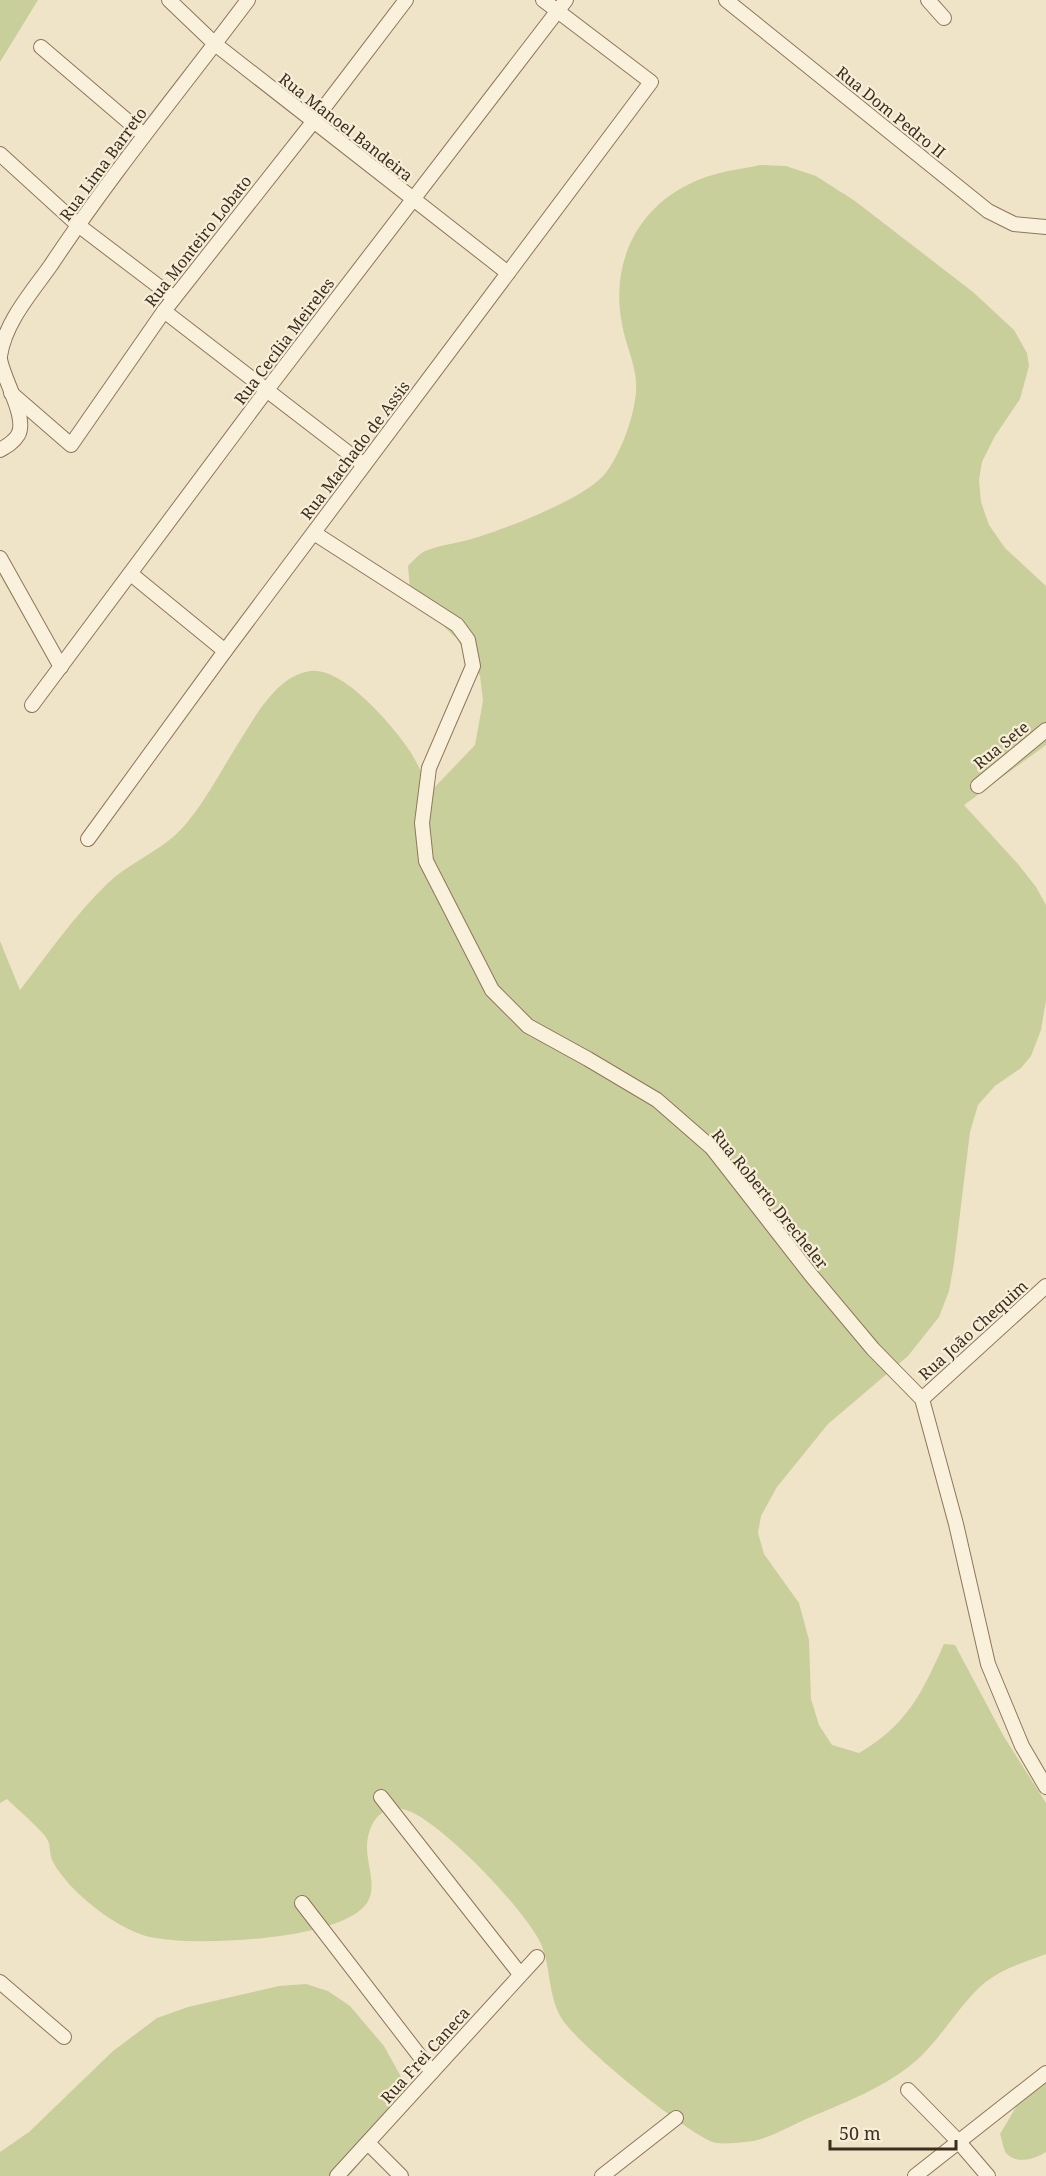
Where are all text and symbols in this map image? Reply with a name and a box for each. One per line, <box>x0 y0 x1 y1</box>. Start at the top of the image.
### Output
street label: Rua Dom Pedro II <box>832 61 950 163</box>
street label: Rua Manoel Bandeira <box>274 68 418 186</box>
street label: Rua Lima Barreto <box>54 103 152 225</box>
street label: Rua Monteiro Lobato <box>140 171 256 311</box>
street label: Rua Cecília Meireles <box>229 273 339 409</box>
street label: Rua Machado de Assis <box>295 376 415 524</box>
street label: Rua Sete <box>969 716 1033 774</box>
street label: Rua Roberto Drecheler <box>707 1125 834 1274</box>
street label: Rua João Chequim <box>914 1275 1032 1385</box>
street label: Rua Frei Caneca <box>376 2002 474 2108</box>
scale bar <box>830 2113 956 2151</box>
text: 50 m <box>839 2121 881 2145</box>

